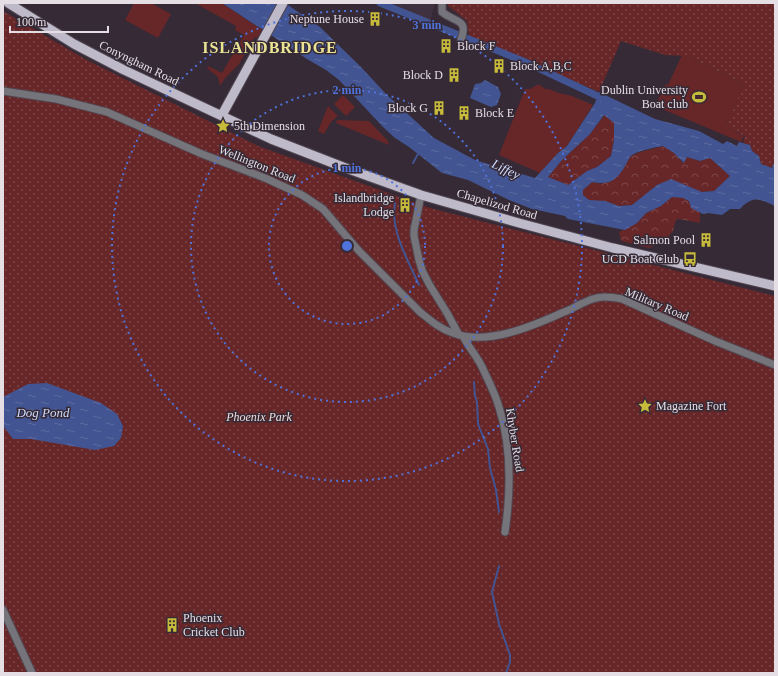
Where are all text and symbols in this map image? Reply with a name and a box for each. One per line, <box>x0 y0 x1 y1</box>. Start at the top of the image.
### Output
scale bar <box>10 8 108 34</box>
building icon: Neptune House <box>367 11 383 27</box>
place label: Neptune House <box>290 12 364 26</box>
text: 100 m <box>16 15 47 29</box>
text: 3 min <box>412 18 442 32</box>
street label: Conyngham Road <box>97 38 181 88</box>
building icon: Block F <box>438 38 454 54</box>
district label: ISLANDBRIDGE <box>202 39 338 56</box>
place label: Block F <box>457 39 496 53</box>
building icon: Block A,B,C <box>491 58 507 74</box>
place label: Block A,B,C <box>510 59 572 73</box>
building icon: Block D <box>446 67 462 83</box>
place label: Block D <box>403 68 443 82</box>
text: 2 min <box>332 83 362 97</box>
place label: Dublin University Boat club <box>601 83 688 111</box>
sports icon: Dublin University Boat club <box>691 89 707 105</box>
building icon: Block G <box>431 100 447 116</box>
place label: Block G <box>388 101 428 115</box>
building icon: Block E <box>456 105 472 121</box>
place label: Block E <box>475 106 514 120</box>
place icon: 5th Dimension <box>215 118 231 134</box>
place label: 5th Dimension <box>234 119 305 133</box>
street label: Wellington Road <box>217 142 297 186</box>
water label: Liffey <box>489 156 523 182</box>
text: 1 min <box>332 161 362 175</box>
street label: Chapelizod Road <box>455 186 539 222</box>
place label: Islandbridge Lodge <box>334 191 394 219</box>
building icon: Islandbridge Lodge <box>397 197 413 213</box>
building icon: Salmon Pool <box>698 232 714 248</box>
place label: Salmon Pool <box>633 233 696 247</box>
centre of rings <box>340 239 354 253</box>
bus stop icon: UCD Boat Club <box>682 251 698 267</box>
place label: UCD Boat Club <box>602 252 679 266</box>
street label: Military Road <box>623 284 691 324</box>
place icon: Magazine Fort <box>637 398 653 414</box>
place label: Magazine Fort <box>656 399 727 413</box>
water label: Dog Pond <box>15 405 70 420</box>
street label: Khyber Road <box>503 407 527 473</box>
park label: Phoenix Park <box>225 410 292 424</box>
place label: Phoenix Cricket Club <box>183 611 245 639</box>
building icon: Phoenix Cricket Club <box>164 617 180 633</box>

